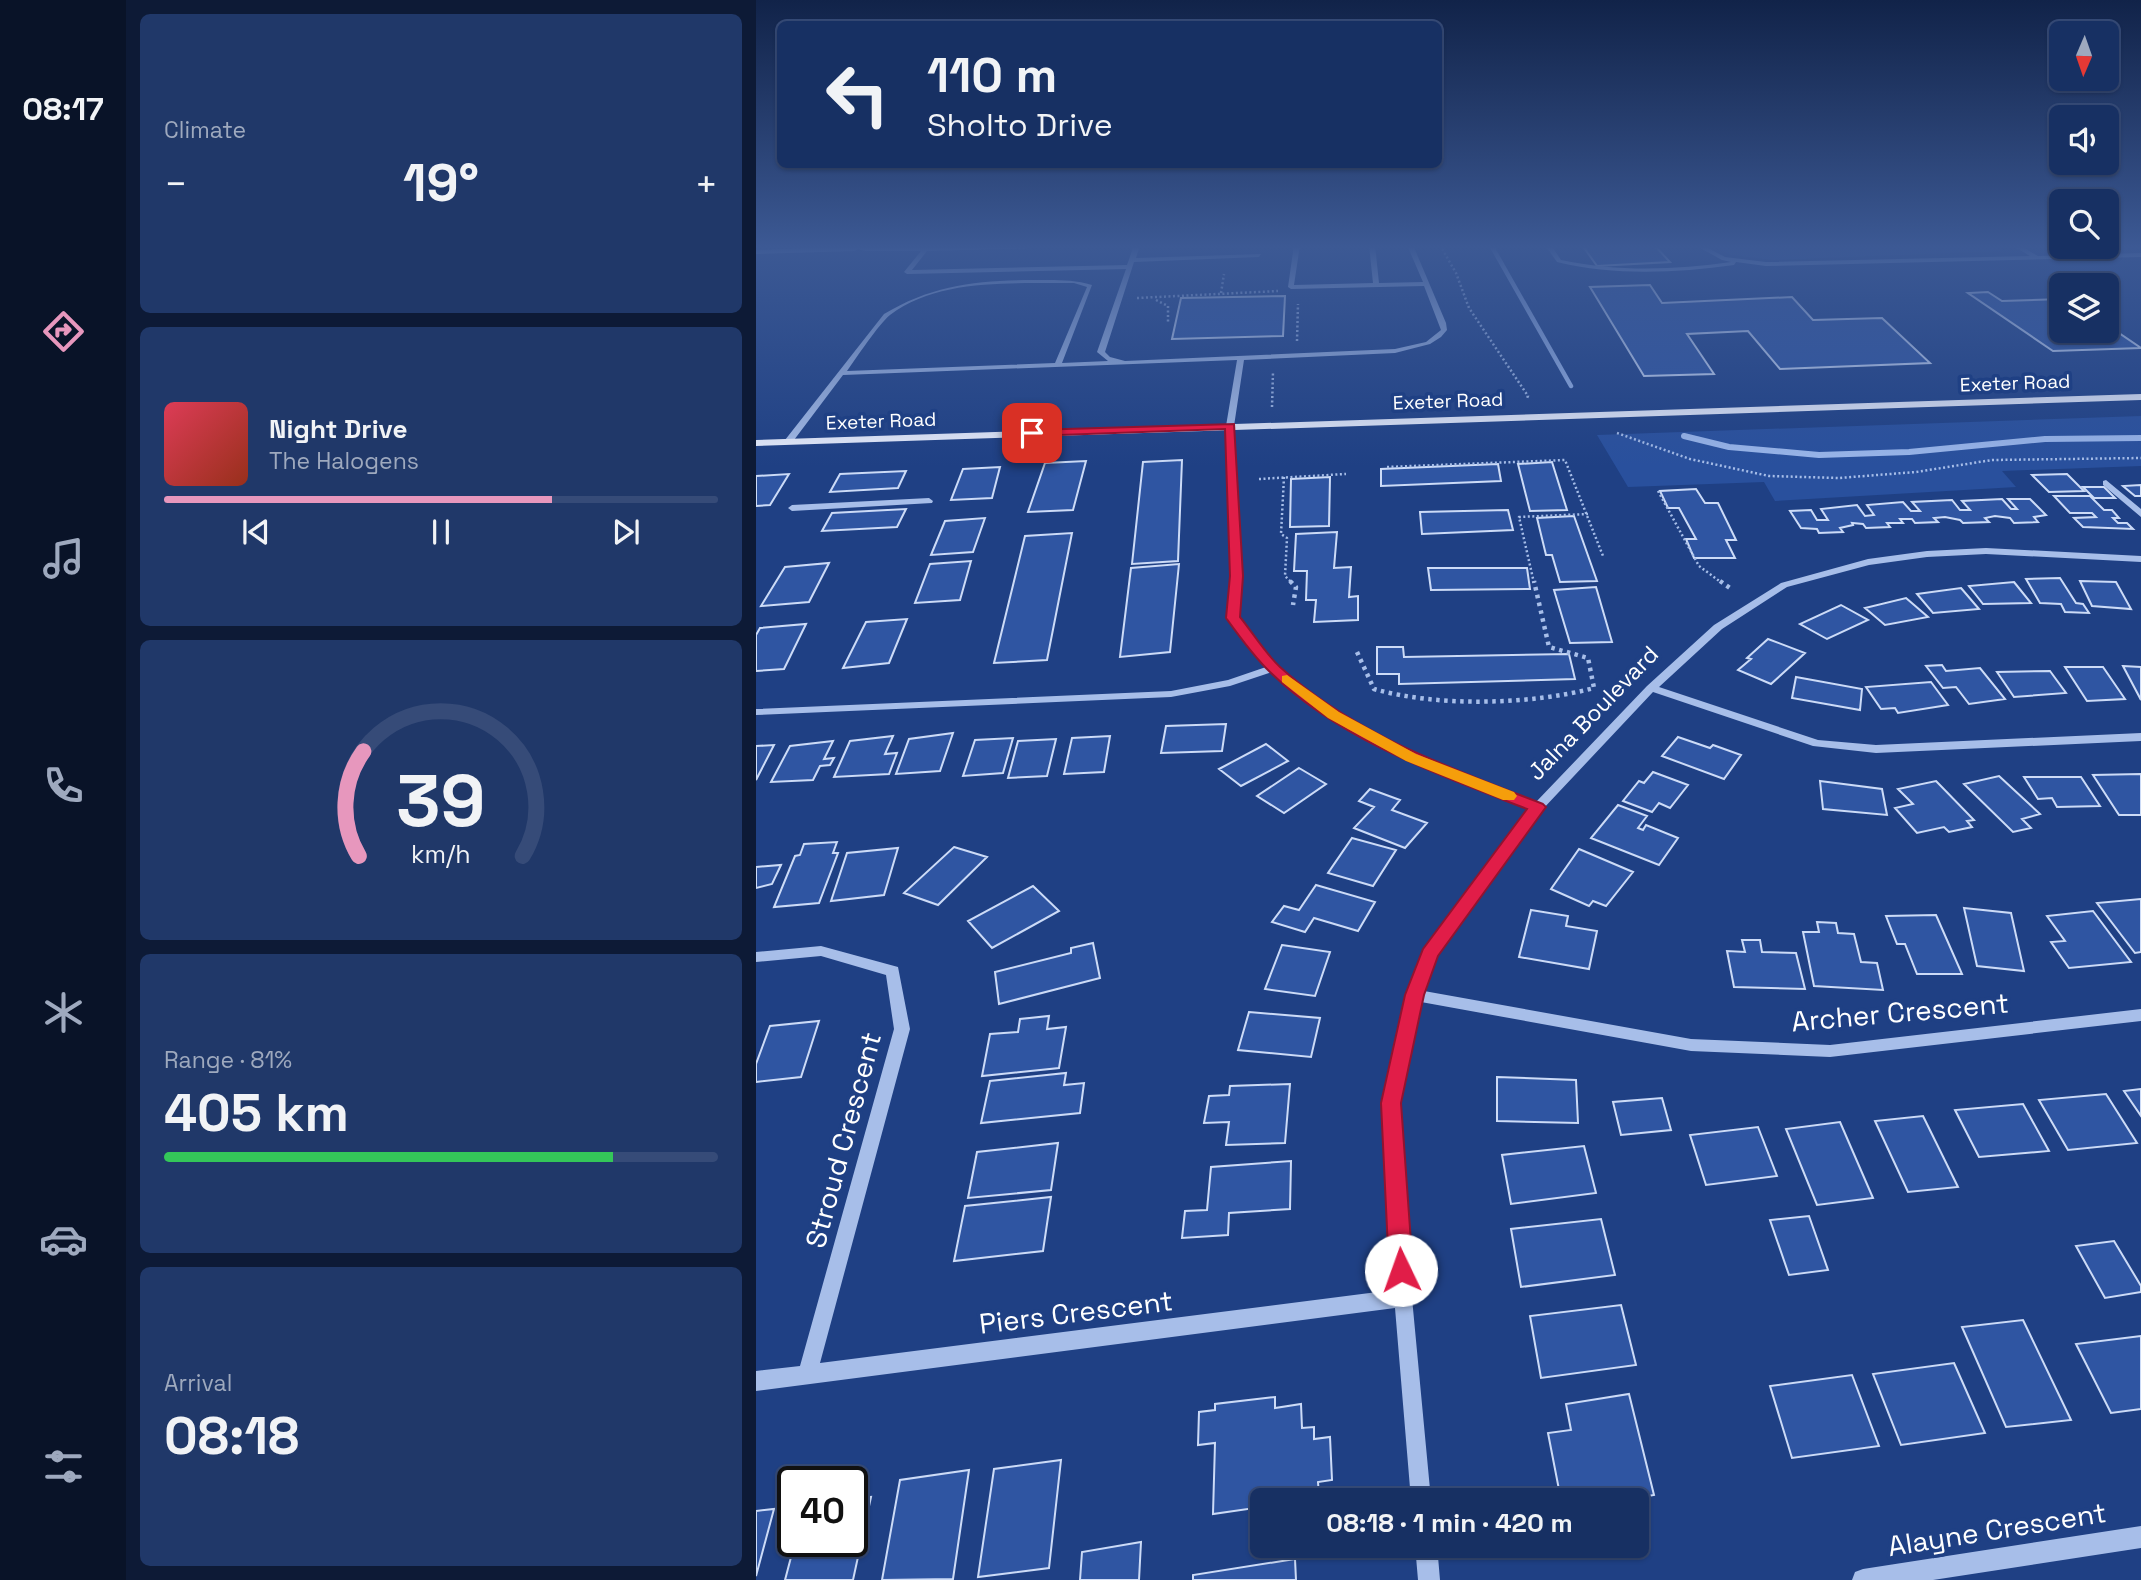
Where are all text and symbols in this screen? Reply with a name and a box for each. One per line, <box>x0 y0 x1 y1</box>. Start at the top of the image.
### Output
north arrow <box>2049 21 2119 91</box>
map controls <box>2049 21 2119 343</box>
text: 110 m <box>927 44 1057 106</box>
icon: left <box>812 49 903 140</box>
text: 08:17 <box>22 89 104 129</box>
text: Sholto Drive <box>927 105 1113 145</box>
button: sound <box>2049 105 2119 175</box>
text: Climate <box>164 115 246 145</box>
text: 19° <box>403 150 479 216</box>
text: − <box>164 160 188 208</box>
text: + <box>694 160 718 208</box>
button: search <box>2049 189 2119 259</box>
button: layers <box>2049 273 2119 343</box>
icon: directions <box>39 307 88 356</box>
street label: Exeter Road <box>1959 369 2071 397</box>
street label: Exeter Road <box>1392 387 1504 415</box>
pin <box>1002 403 1062 463</box>
street label: Exeter Road <box>825 407 937 435</box>
text: Night Drive <box>269 412 407 446</box>
icon: arrive <box>1013 414 1051 452</box>
text: The Halogens <box>269 446 419 476</box>
icon: previous <box>237 513 275 551</box>
icon: pause <box>422 513 460 551</box>
icon: next <box>607 513 645 551</box>
icon: music <box>39 534 88 583</box>
street label: Jalna Boulevard <box>1521 639 1665 787</box>
text: 39 <box>396 754 486 847</box>
icon: phone <box>39 761 88 810</box>
text: km/h <box>411 838 471 870</box>
street label: Archer Crescent <box>1790 985 2010 1039</box>
icon: climate <box>39 988 88 1037</box>
street label: Stroud Crescent <box>797 1028 889 1252</box>
text: Range · 81% <box>164 1045 292 1075</box>
text: 405 km <box>164 1080 349 1146</box>
icon: car <box>39 1215 88 1264</box>
position arrow <box>1364 1233 1438 1307</box>
street label: Piers Crescent <box>977 1282 1175 1342</box>
text: Arrival <box>164 1368 232 1398</box>
text: 08:18 <box>164 1403 299 1469</box>
icon: filters <box>39 1442 88 1491</box>
speed limit sign: 40 <box>777 1466 868 1557</box>
street label: Alayne Crescent <box>1885 1494 2109 1564</box>
text: 08:18 · 1 min · 420 m <box>1326 1506 1573 1540</box>

